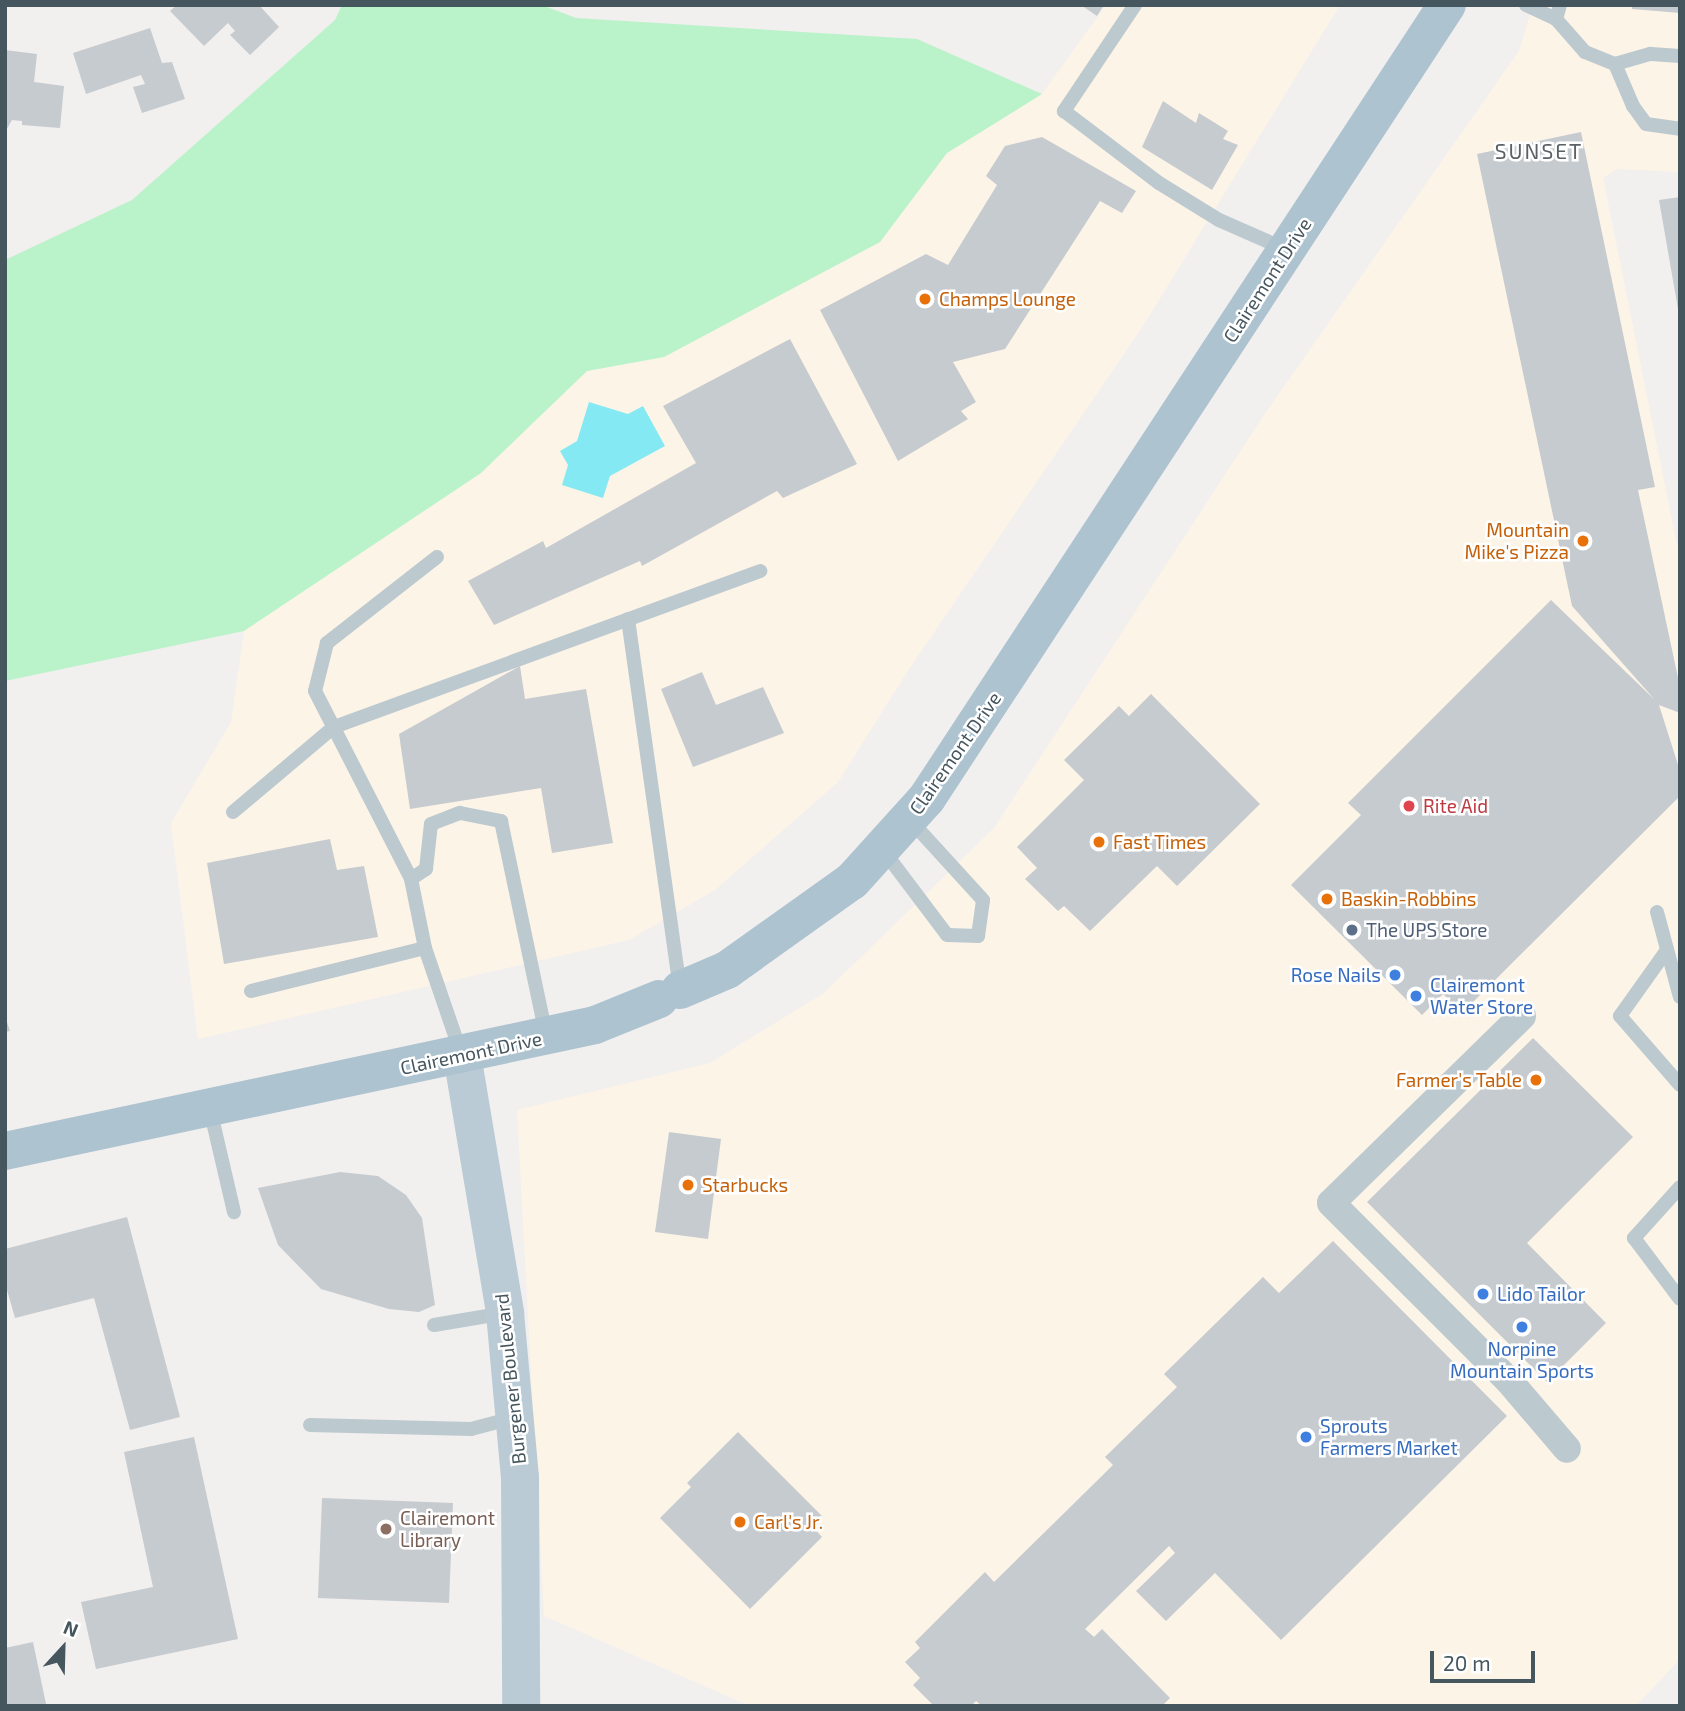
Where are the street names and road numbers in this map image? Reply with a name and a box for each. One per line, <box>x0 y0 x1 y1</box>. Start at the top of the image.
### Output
street label: Clairemont Drive <box>1218 213 1316 347</box>
street label: Clairemont Drive <box>904 687 1006 819</box>
street label: Clairemont Drive <box>398 1027 544 1079</box>
street label: Burgener Boulevard <box>490 1292 530 1466</box>

